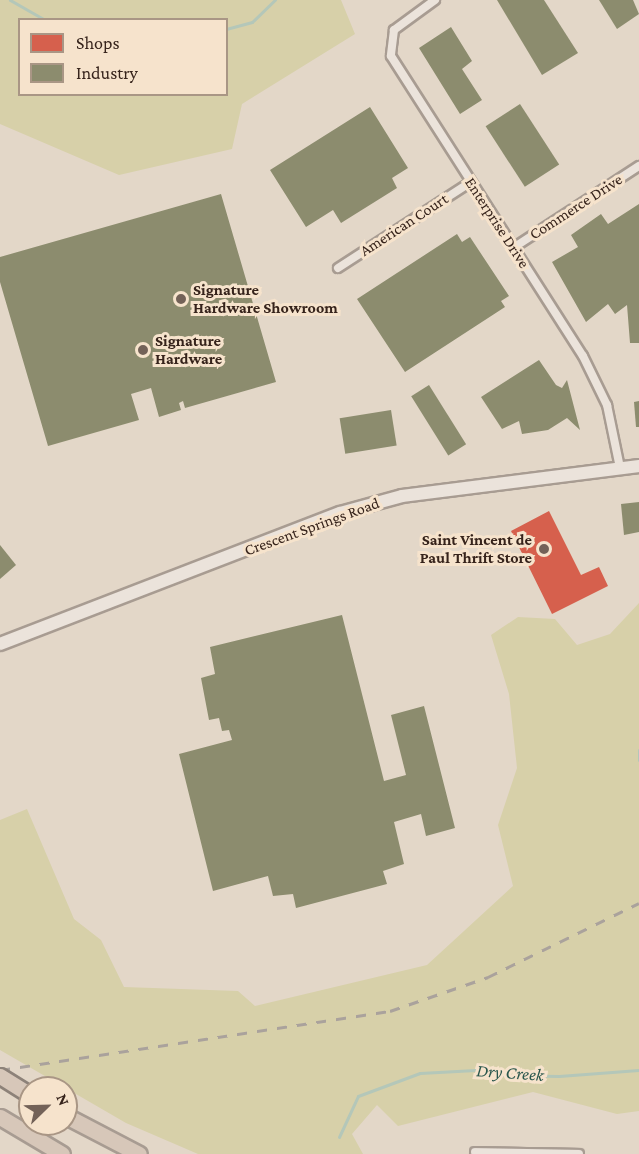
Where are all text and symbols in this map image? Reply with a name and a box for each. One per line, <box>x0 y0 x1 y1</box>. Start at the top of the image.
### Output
legend <box>18 18 228 96</box>
text: Shops <box>76 33 120 53</box>
text: Industry <box>76 63 138 83</box>
street label: Commerce Drive <box>526 170 626 244</box>
street label: Enterprise Drive <box>460 174 534 272</box>
street label: American Court <box>356 189 452 261</box>
place label: Signature Hardware Showroom <box>193 280 338 318</box>
marker: Signature Hardware Showroom <box>174 292 188 306</box>
place label: Signature Hardware <box>155 331 222 369</box>
marker: Signature Hardware <box>136 343 150 357</box>
street label: Crescent Springs Road <box>242 494 382 560</box>
place label: Saint Vincent de Paul Thrift Store <box>420 530 532 568</box>
marker: Saint Vincent de Paul Thrift Store <box>537 542 551 556</box>
water label: Dry Creek <box>476 1060 544 1086</box>
north arrow <box>18 1076 78 1136</box>
text: N <box>53 1091 73 1108</box>

